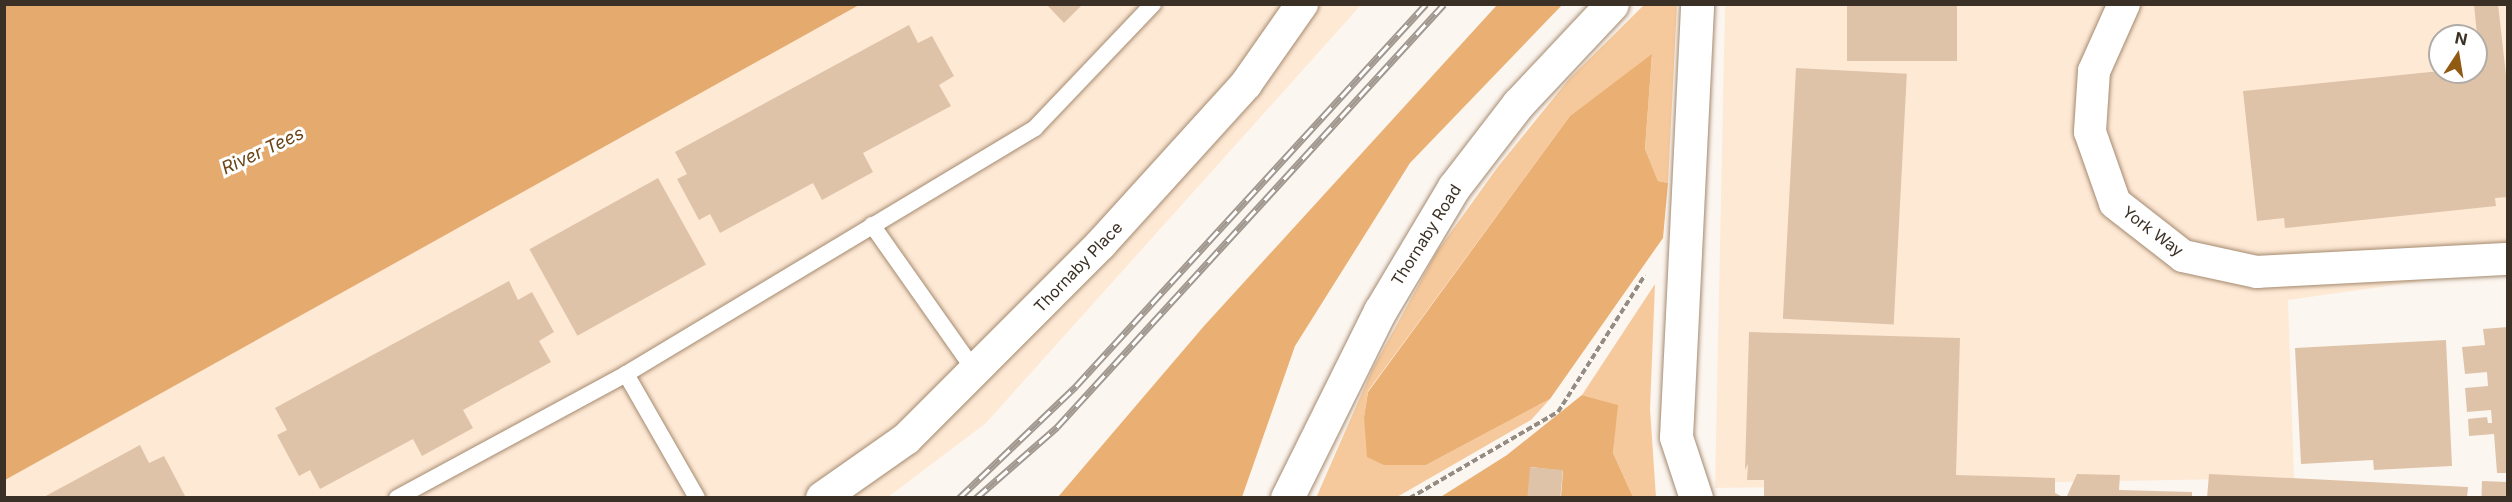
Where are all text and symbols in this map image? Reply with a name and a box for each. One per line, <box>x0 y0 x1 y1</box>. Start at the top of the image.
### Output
north arrow <box>2428 24 2488 84</box>
text: N <box>2453 27 2469 49</box>
water label: River Tees <box>218 123 308 179</box>
street label: Thornaby Road <box>1387 181 1465 289</box>
street label: York Way <box>2119 202 2187 260</box>
street label: Thornaby Place <box>1030 218 1126 316</box>

